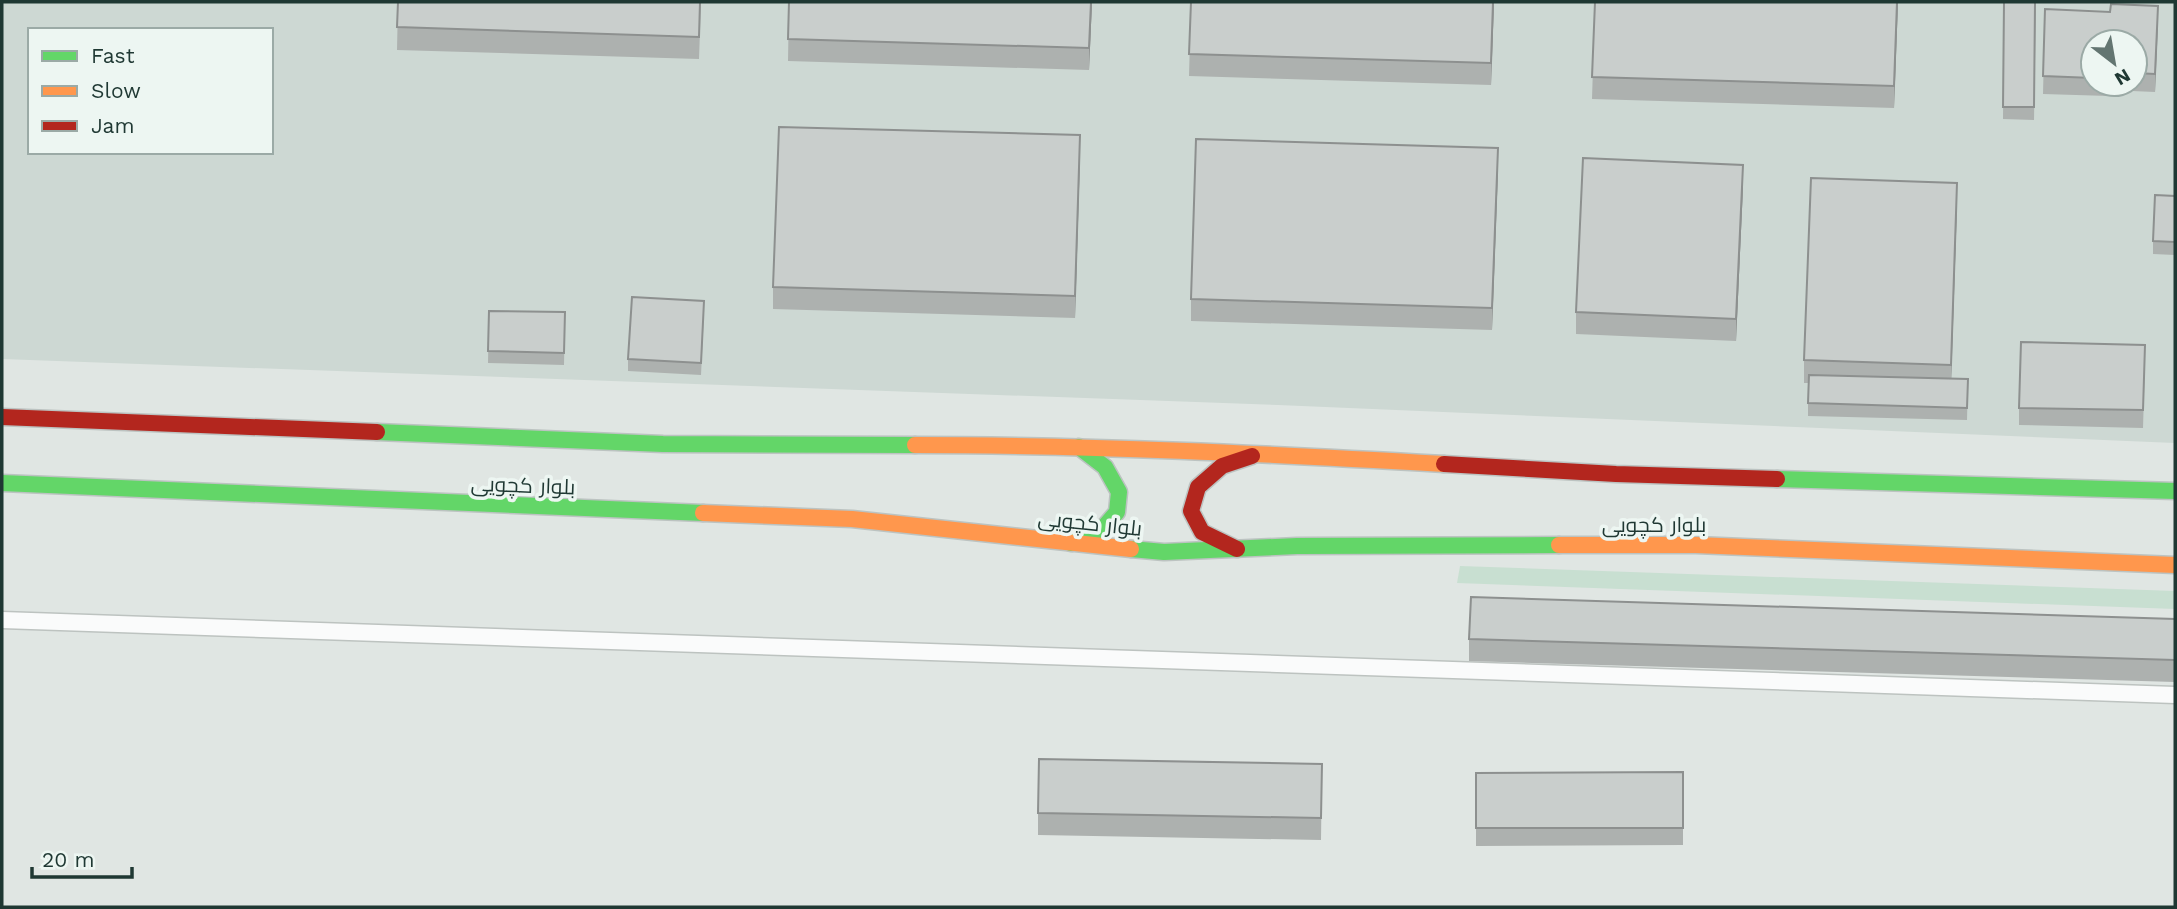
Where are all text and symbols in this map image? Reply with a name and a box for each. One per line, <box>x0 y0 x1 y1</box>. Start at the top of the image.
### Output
legend <box>28 28 273 154</box>
north arrow <box>2079 28 2149 98</box>
text: Fast <box>91 43 135 68</box>
text: N <box>2111 64 2134 91</box>
text: Slow <box>91 78 141 103</box>
text: Jam <box>91 113 134 138</box>
street label: بلوار کچویی <box>470 471 576 501</box>
street label: بلوار کچویی <box>1036 505 1143 543</box>
street label: بلوار کچویی <box>1602 512 1706 539</box>
scale bar <box>32 836 131 880</box>
text: 20 m <box>42 847 94 872</box>

